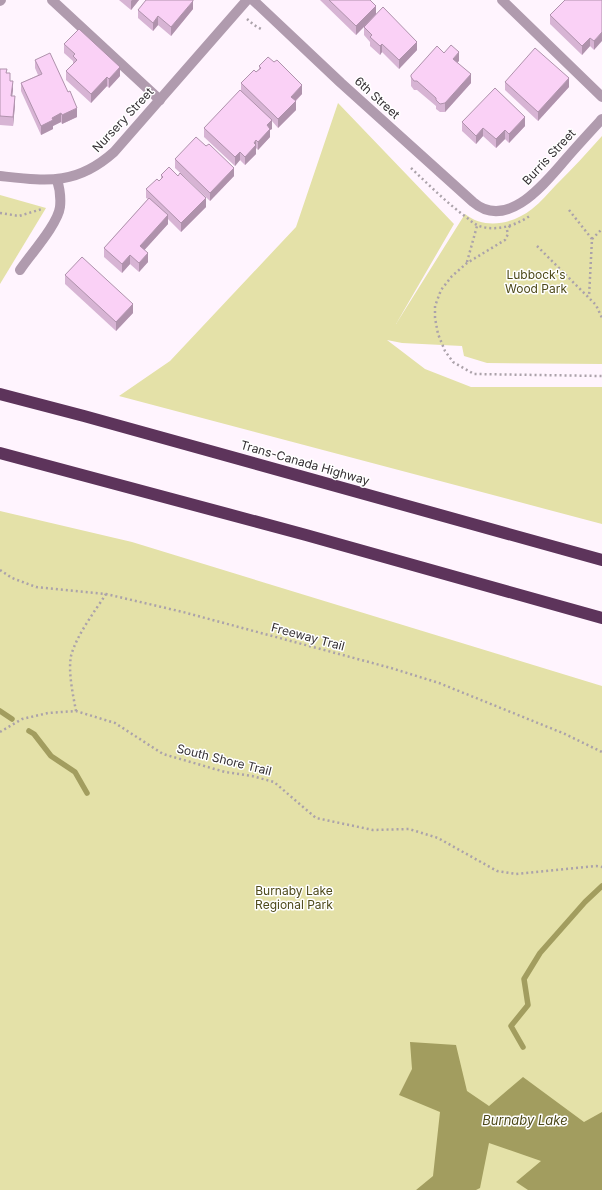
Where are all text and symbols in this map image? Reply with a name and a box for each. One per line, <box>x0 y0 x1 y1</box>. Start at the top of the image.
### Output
street label: 6th Street <box>352 73 403 122</box>
street label: Nursery Street <box>89 84 156 155</box>
street label: Burris Street <box>519 126 578 188</box>
park label: Lubbock's Wood Park <box>505 267 567 296</box>
street label: Trans-Canada Highway <box>239 437 372 488</box>
street label: Freeway Trail <box>270 620 347 654</box>
street label: South Shore Trail <box>175 740 273 779</box>
park label: Burnaby Lake Regional Park <box>255 883 333 912</box>
water label: Burnaby Lake <box>482 1112 568 1128</box>

